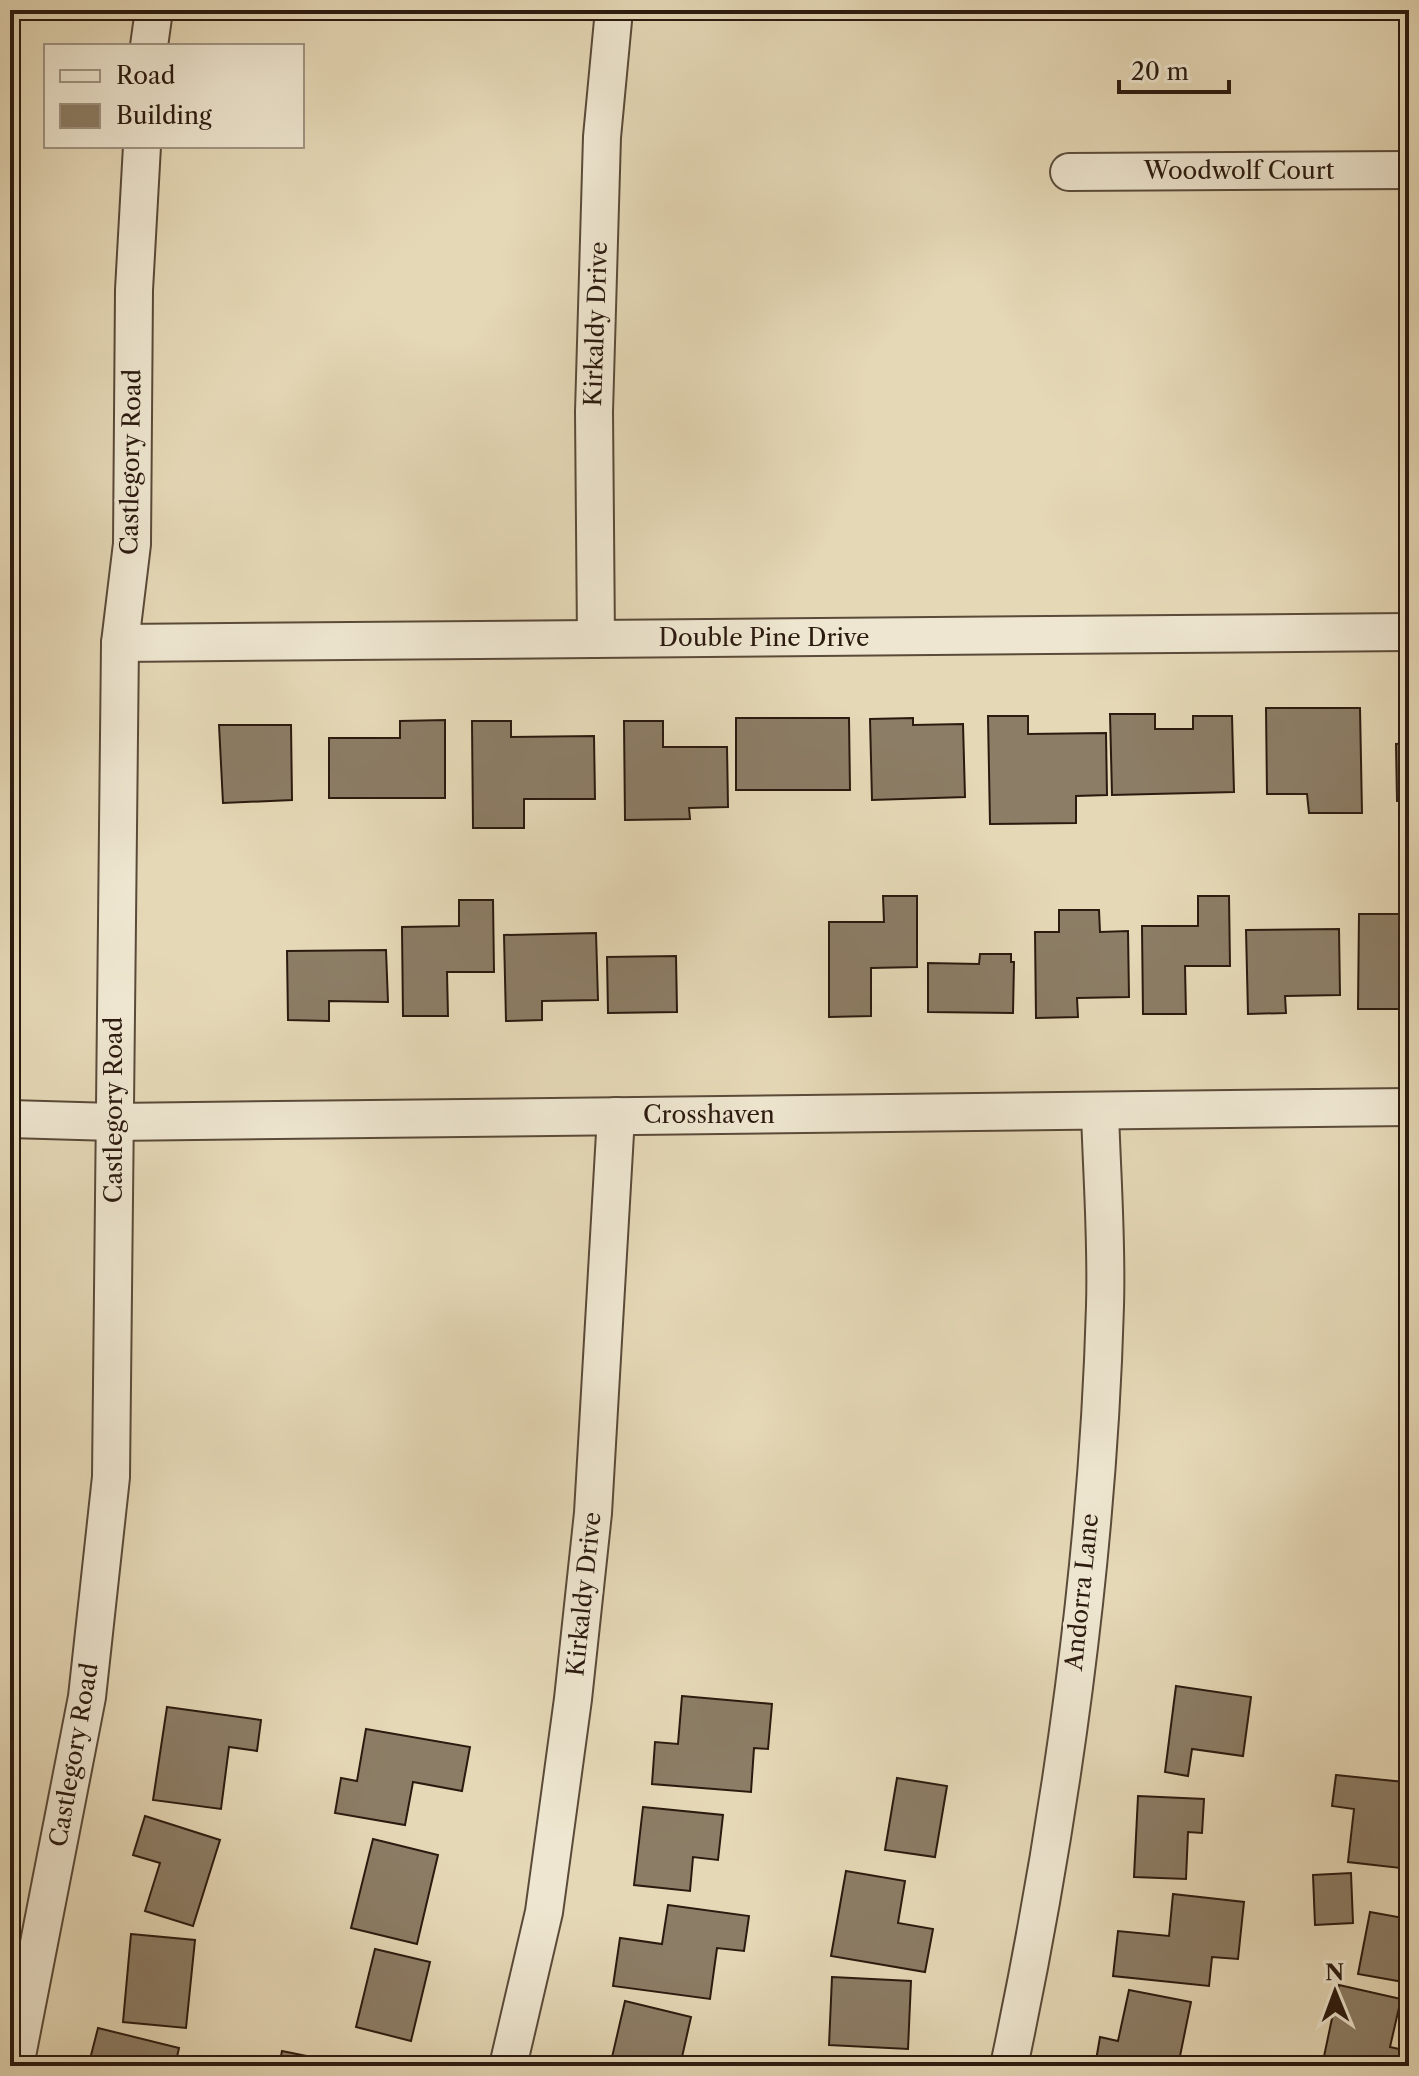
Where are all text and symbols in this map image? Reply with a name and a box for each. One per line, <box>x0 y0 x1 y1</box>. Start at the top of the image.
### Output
legend <box>44 44 304 148</box>
scale bar <box>1119 44 1229 94</box>
text: 20 m <box>1131 57 1189 86</box>
text: Road <box>116 61 176 90</box>
text: Building <box>116 101 212 130</box>
street label: Woodwolf Court <box>1143 156 1335 185</box>
street label: Kirkaldy Drive <box>578 241 613 407</box>
street label: Castlegory Road <box>114 368 147 555</box>
street label: Double Pine Drive <box>659 623 869 652</box>
street label: Castlegory Road <box>99 1016 128 1203</box>
street label: Crosshaven <box>643 1100 775 1129</box>
street label: Kirkaldy Drive <box>560 1510 607 1678</box>
street label: Andorra Lane <box>1059 1512 1104 1673</box>
street label: Castlegory Road <box>43 1660 104 1849</box>
north arrow <box>1295 1952 1375 2032</box>
text: N <box>1325 1959 1344 1986</box>

